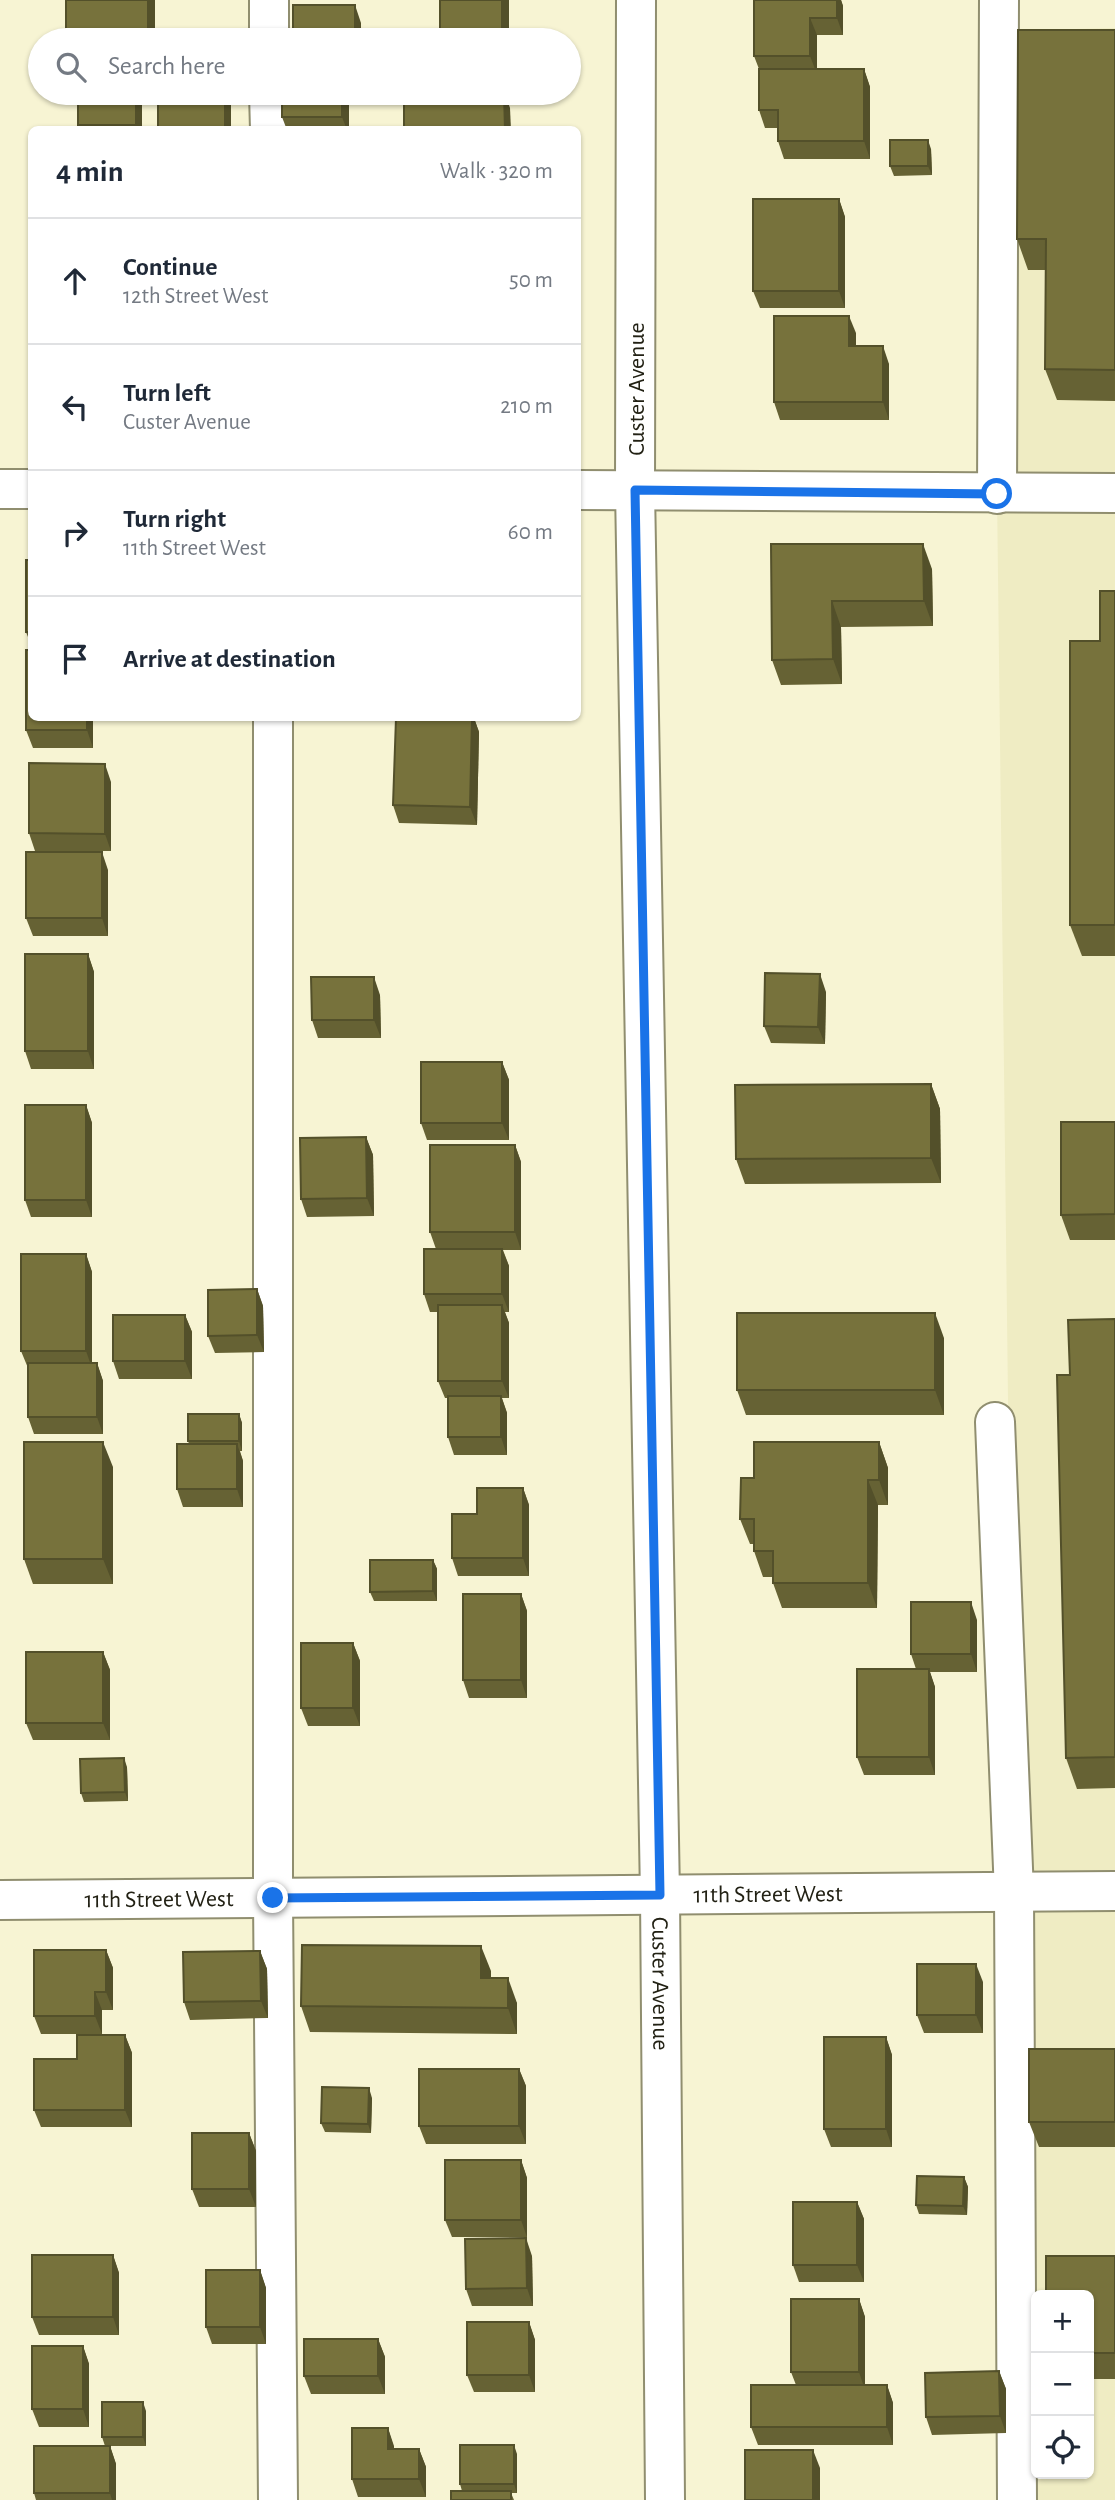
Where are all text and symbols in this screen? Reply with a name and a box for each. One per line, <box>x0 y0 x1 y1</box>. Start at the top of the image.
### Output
search box <box>28 28 581 105</box>
icon: search <box>52 48 90 86</box>
text: Search here <box>108 53 226 79</box>
text: 4 min <box>56 157 124 187</box>
text: Walk · 320 m <box>440 160 553 183</box>
text: Continue <box>123 254 218 280</box>
icon: ahead <box>56 262 94 300</box>
text: 50 m <box>509 269 553 292</box>
text: 12th Street West <box>123 285 268 308</box>
street label: Custer Avenue <box>625 322 649 456</box>
text: Turn left <box>123 380 211 406</box>
icon: left <box>56 388 94 426</box>
text: 210 m <box>500 395 553 418</box>
text: Custer Avenue <box>123 411 251 434</box>
route start <box>981 478 1012 509</box>
text: Turn right <box>123 506 226 532</box>
icon: right <box>56 514 94 552</box>
text: 60 m <box>508 521 553 544</box>
text: 11th Street West <box>123 537 266 560</box>
icon: arrive <box>56 640 94 678</box>
text: Arrive at destination <box>123 646 336 672</box>
route end <box>257 1882 288 1913</box>
street label: 11th Street West <box>693 1882 843 1907</box>
street label: 11th Street West <box>84 1887 234 1912</box>
street label: Custer Avenue <box>647 1917 672 2051</box>
map controls <box>1031 2290 1094 2479</box>
button: + <box>1031 2290 1094 2353</box>
button: − <box>1031 2353 1094 2416</box>
button: locate <box>1031 2416 1094 2479</box>

